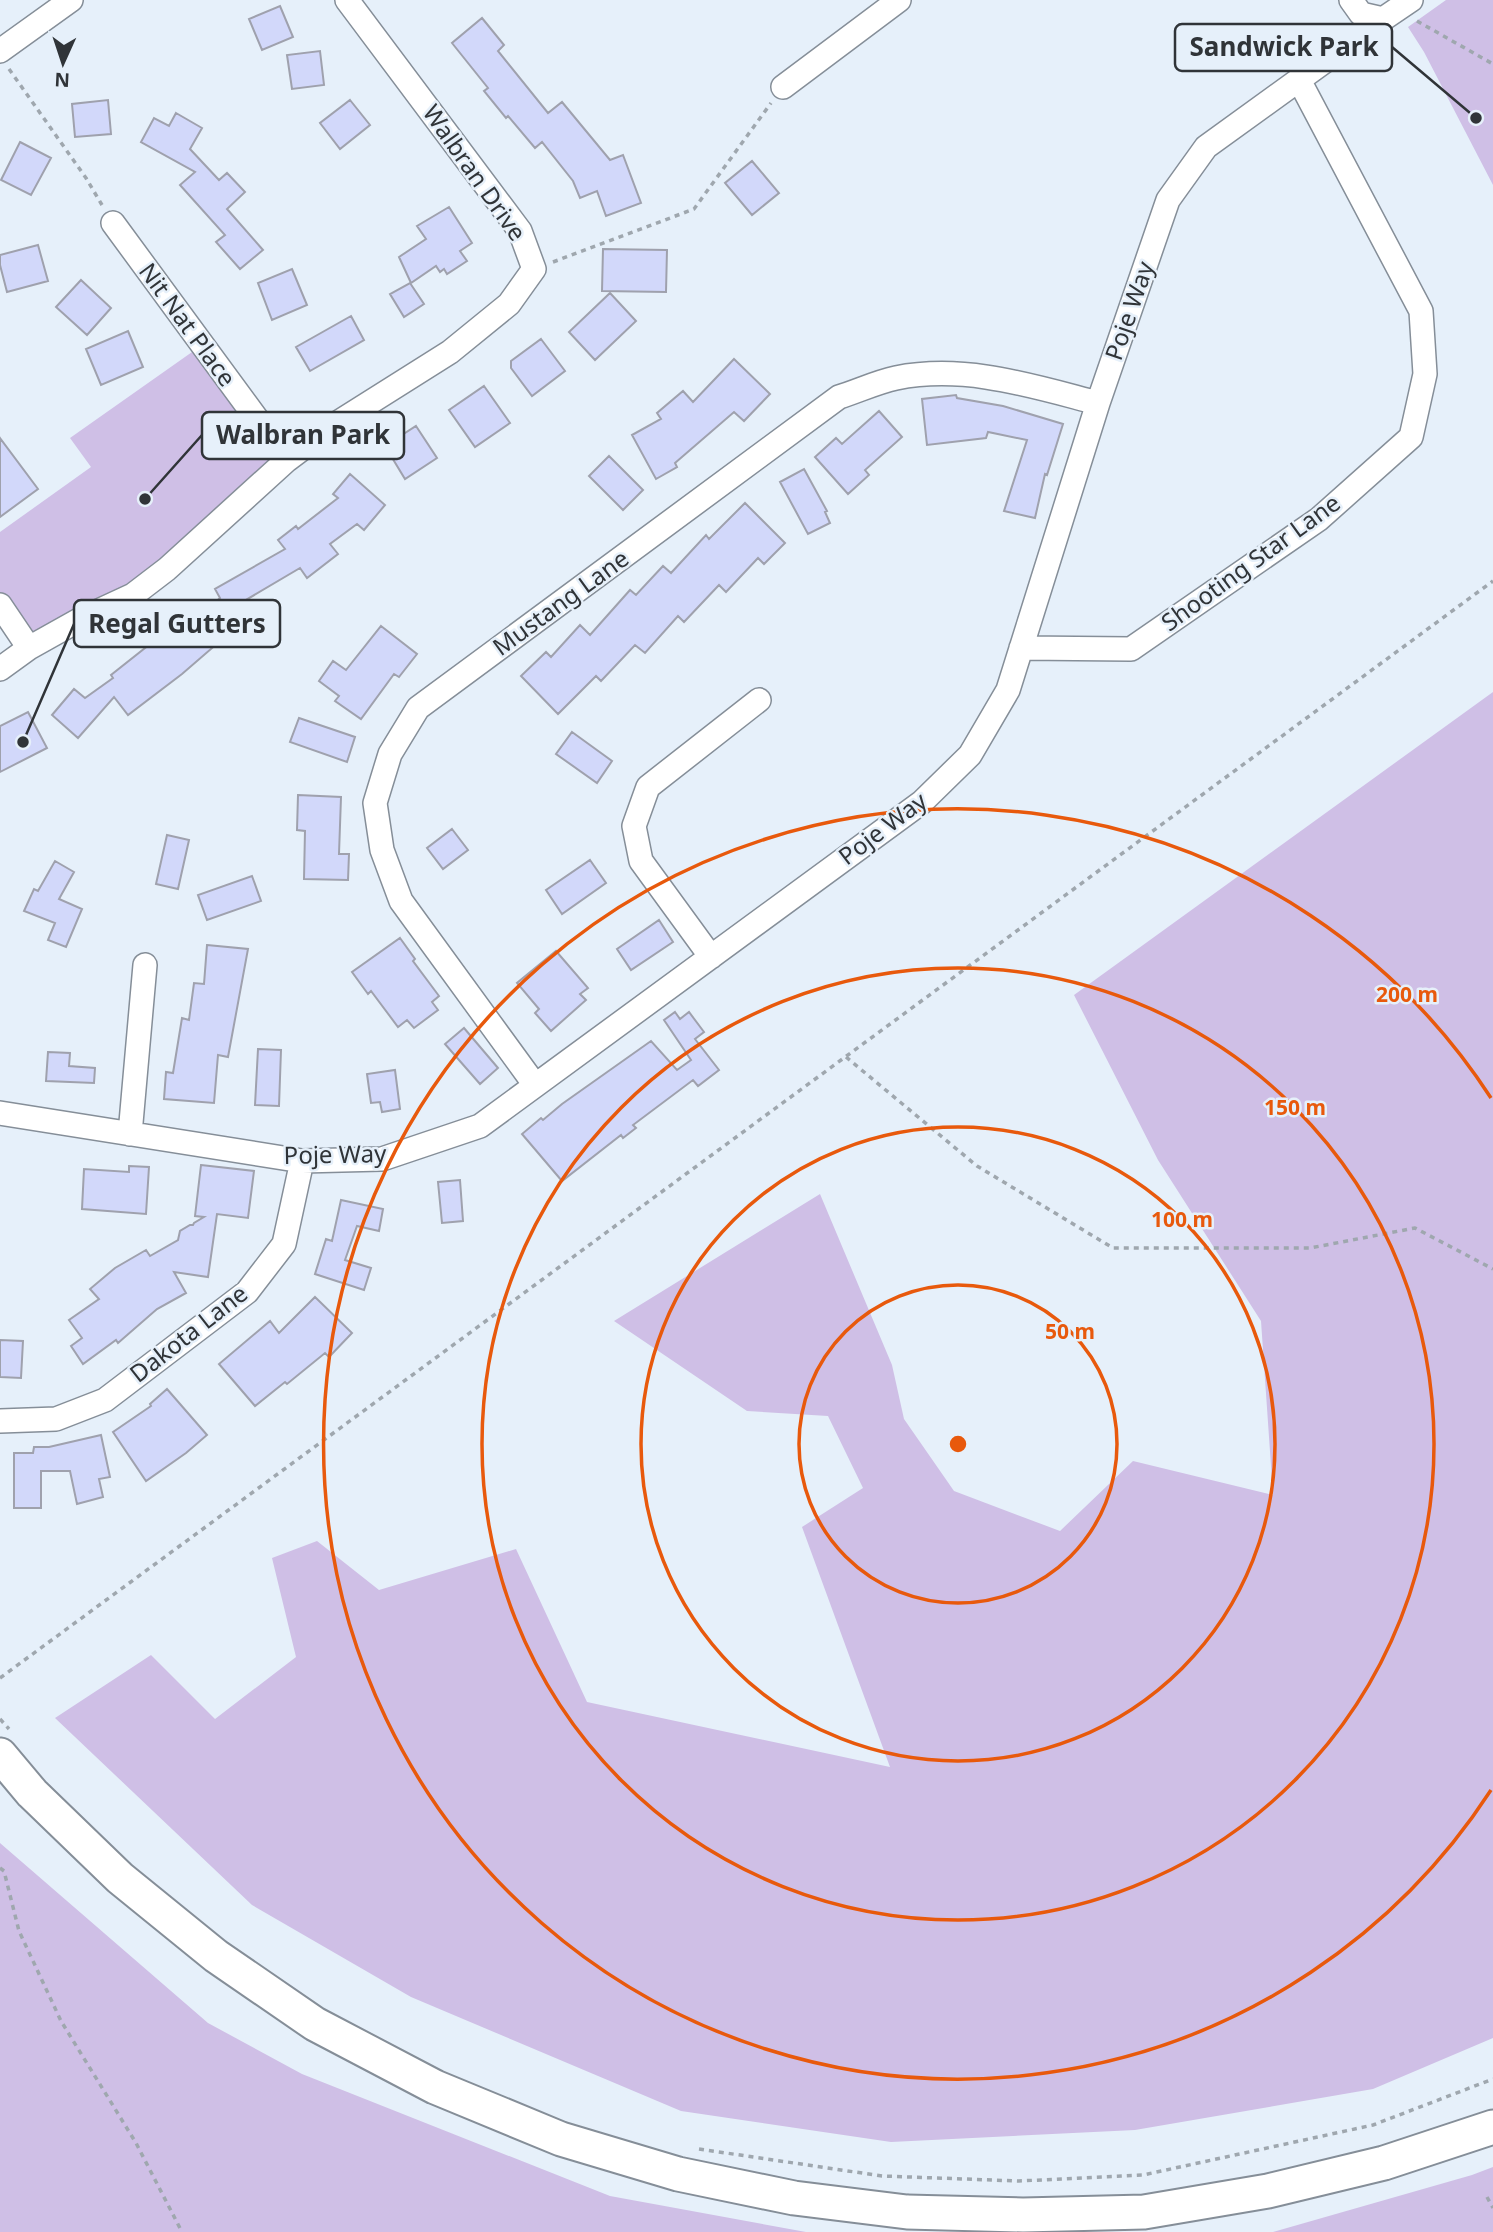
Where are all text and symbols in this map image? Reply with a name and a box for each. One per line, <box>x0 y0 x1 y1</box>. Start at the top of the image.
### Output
callout: Sandwick Park <box>1175 24 1392 71</box>
north arrow <box>28 28 98 98</box>
text: Sandwick Park <box>1189 28 1379 64</box>
text: N <box>54 67 71 93</box>
street label: Walbran Drive <box>416 97 535 247</box>
street label: Nit Nat Place <box>132 256 244 393</box>
street label: Poje Way <box>1096 256 1161 364</box>
callout: Walbran Park <box>202 412 404 459</box>
text: Walbran Park <box>216 416 391 452</box>
street label: Shooting Star Lane <box>1154 486 1346 638</box>
street label: Mustang Lane <box>486 541 635 662</box>
callout: Regal Gutters <box>74 600 280 647</box>
text: Regal Gutters <box>88 605 266 641</box>
street label: Poje Way <box>831 783 934 872</box>
text: 200 m <box>1376 980 1438 1008</box>
text: 150 m <box>1264 1093 1326 1121</box>
street label: Poje Way <box>283 1136 387 1171</box>
text: 100 m <box>1151 1205 1213 1233</box>
street label: Dakota Lane <box>122 1276 254 1389</box>
text: 50 m <box>1045 1317 1095 1345</box>
centre of rings <box>946 1432 970 1456</box>

